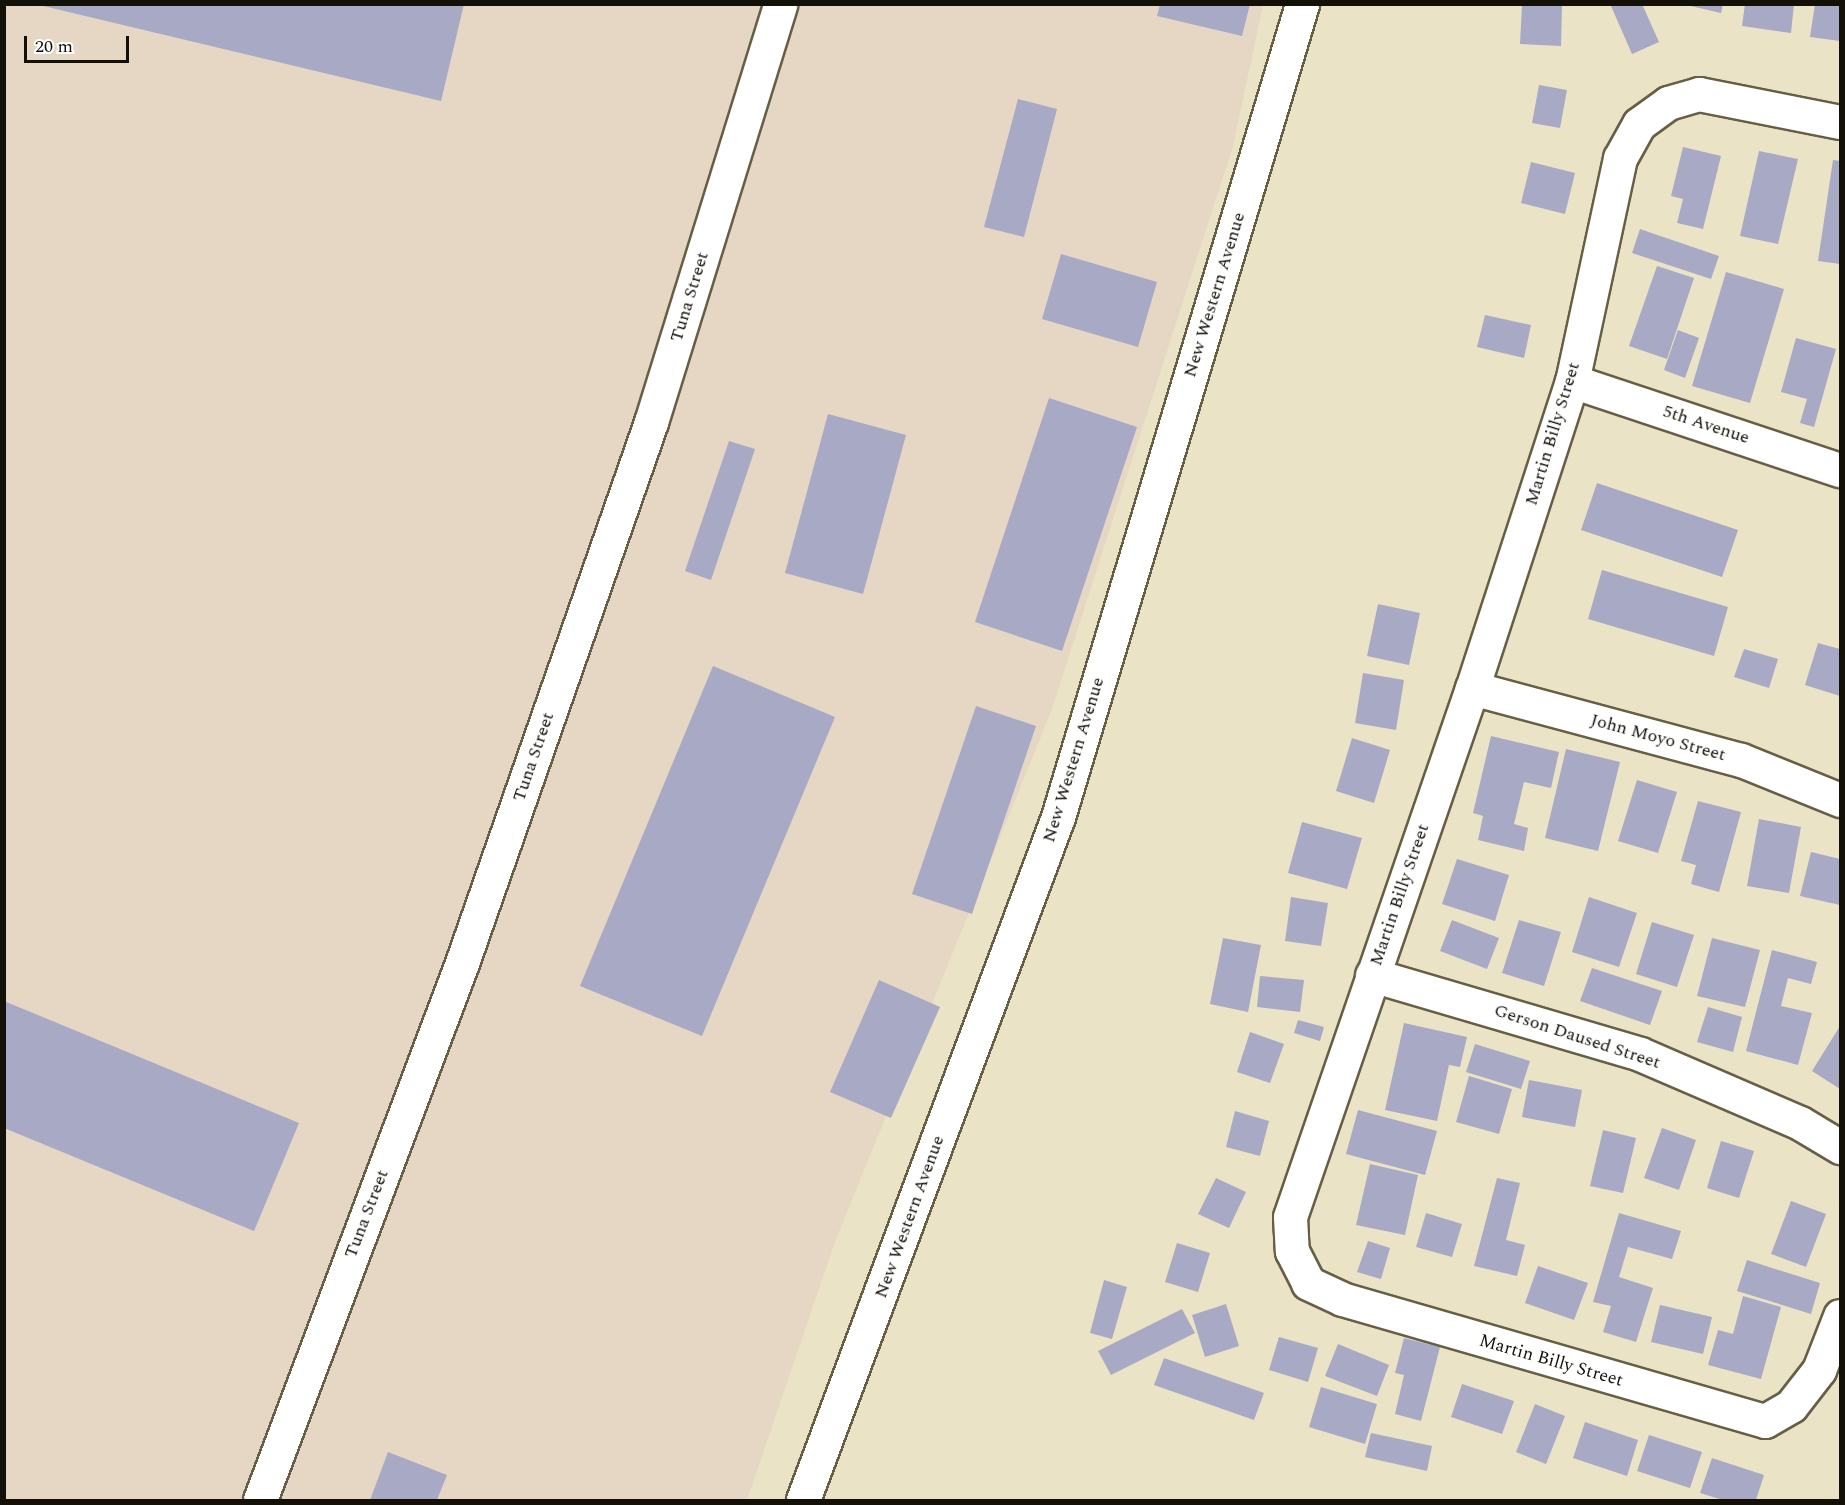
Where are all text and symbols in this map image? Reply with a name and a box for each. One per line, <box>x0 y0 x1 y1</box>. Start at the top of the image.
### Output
scale bar <box>27 24 132 62</box>
text: 20 m <box>35 33 73 60</box>
street label: New Western Avenue <box>1180 210 1250 380</box>
street label: Tuna Street <box>666 249 714 345</box>
street label: Martin Billy Street <box>1521 360 1585 508</box>
street label: 5th Avenue <box>1660 401 1752 449</box>
street label: New Western Avenue <box>1039 675 1109 845</box>
street label: Tuna Street <box>509 710 559 804</box>
street label: John Moyo Street <box>1588 710 1728 766</box>
street label: Martin Billy Street <box>1366 821 1434 969</box>
street label: Gerson Daused Street <box>1491 1000 1663 1074</box>
street label: New Western Avenue <box>871 1133 949 1301</box>
street label: Tuna Street <box>340 1167 394 1261</box>
street label: Martin Billy Street <box>1477 1330 1625 1392</box>

